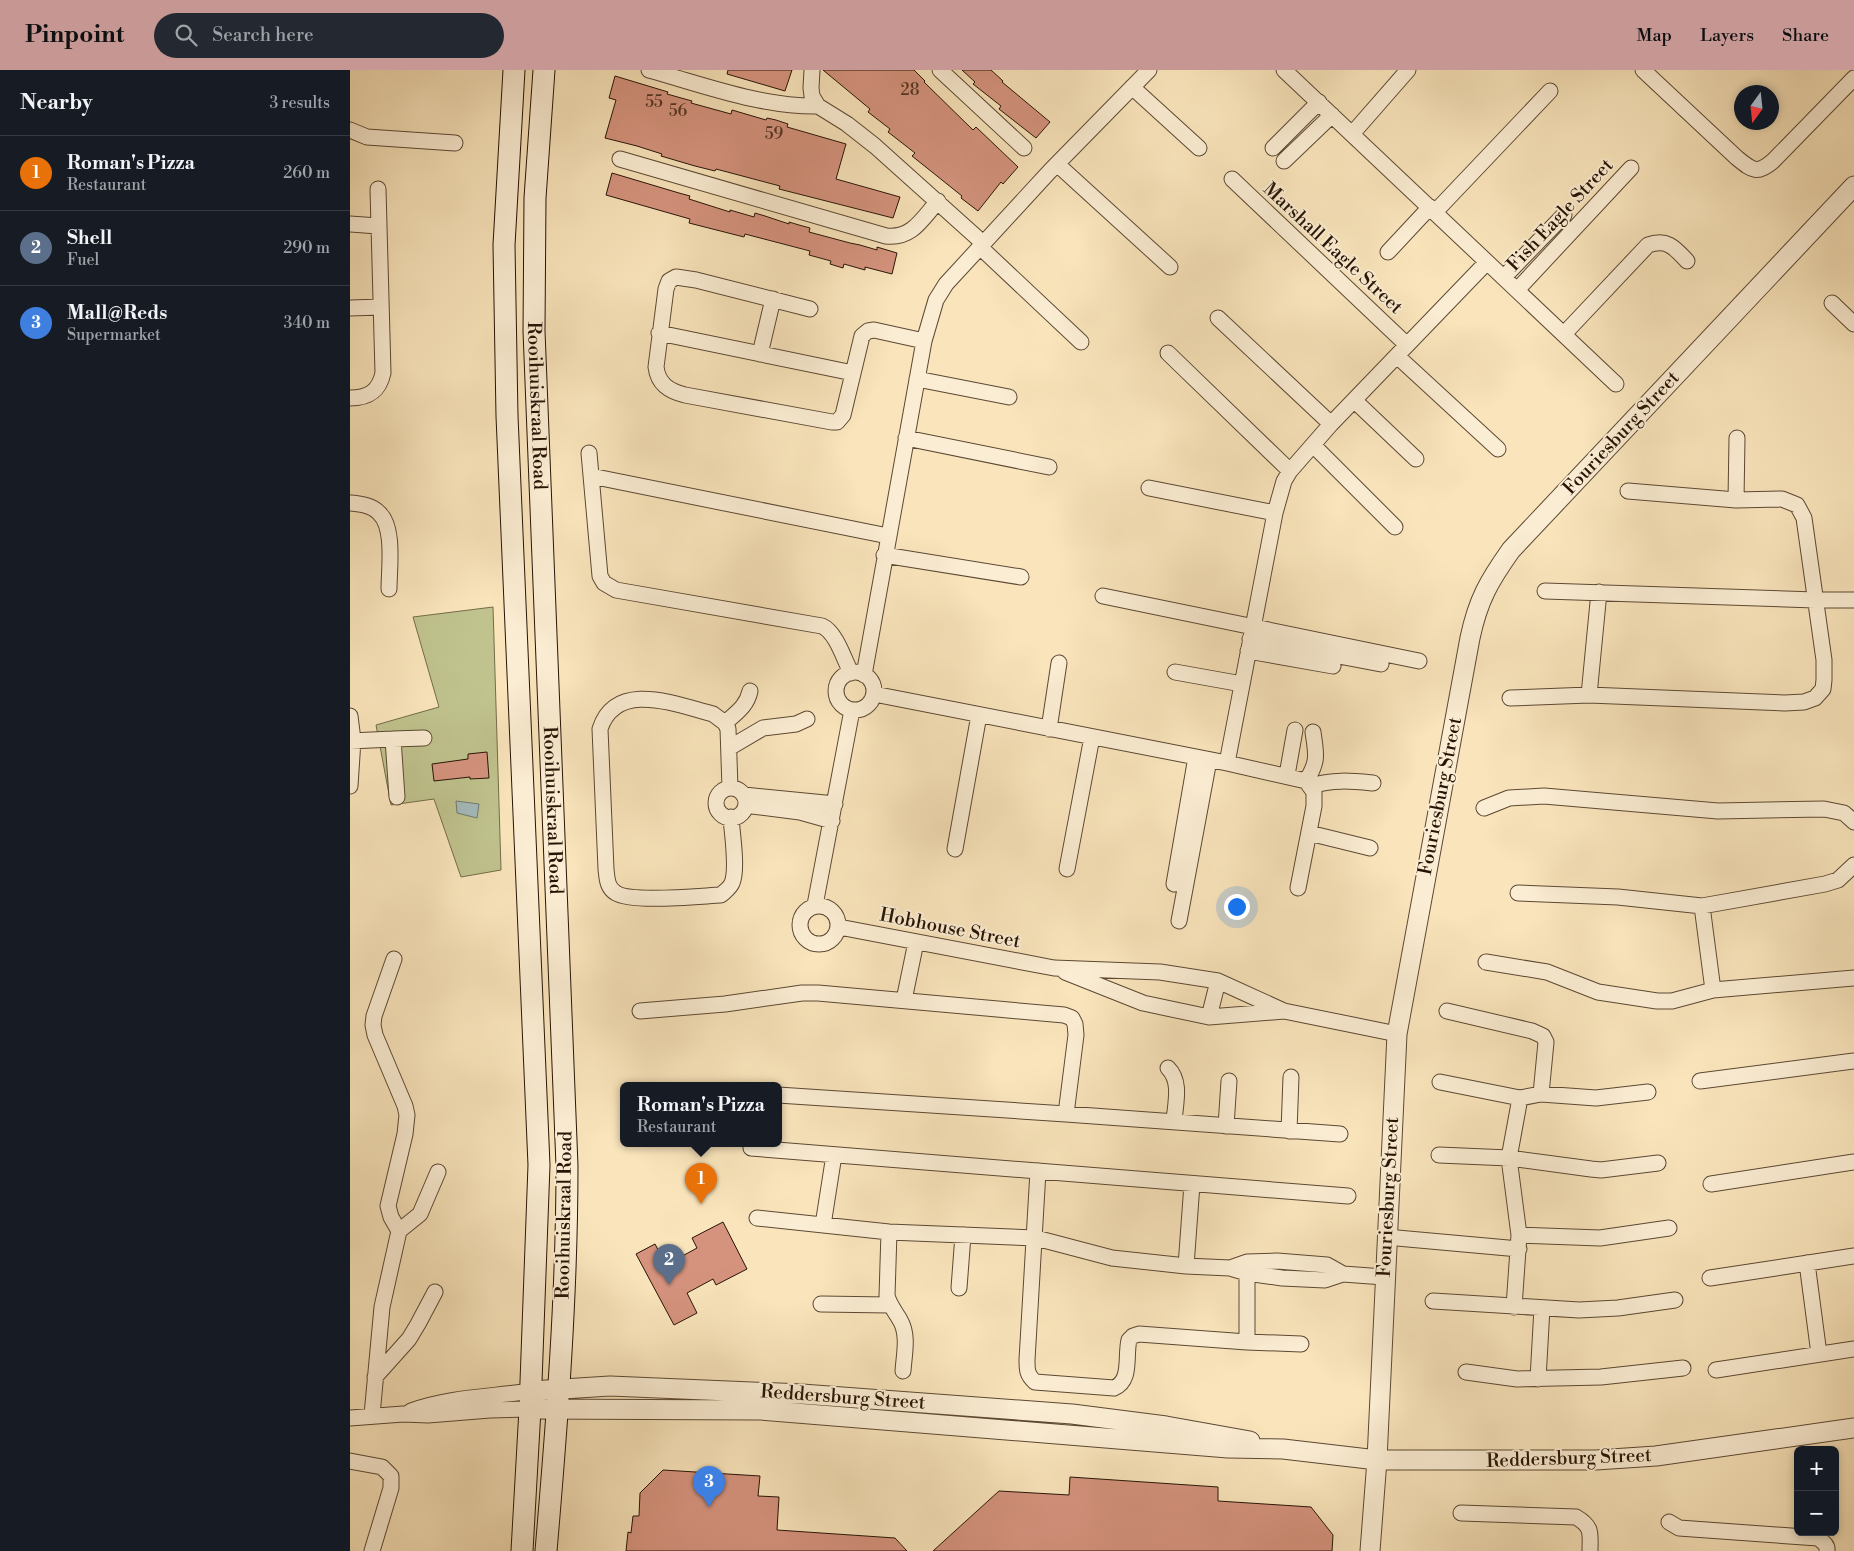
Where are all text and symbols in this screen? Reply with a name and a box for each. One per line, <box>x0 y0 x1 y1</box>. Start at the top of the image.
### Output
search box <box>154 13 504 58</box>
text: Pinpoint <box>25 20 124 50</box>
icon: search <box>172 21 200 49</box>
text: Search here <box>212 23 314 47</box>
text: Map <box>1637 24 1672 47</box>
text: Layers <box>1700 24 1754 47</box>
text: Share <box>1782 24 1829 47</box>
house number: 28 <box>901 80 920 100</box>
north arrow <box>1734 85 1779 130</box>
text: Nearby <box>20 90 93 116</box>
house number: 55 <box>645 92 663 112</box>
text: 3 results <box>269 93 330 113</box>
house number: 56 <box>669 101 688 121</box>
house number: 59 <box>765 124 784 144</box>
text: Roman's Pizza <box>67 151 195 175</box>
street label: Fish Eagle Street <box>1502 153 1619 276</box>
text: 1 <box>32 163 40 183</box>
text: 260 m <box>283 163 330 183</box>
text: Restaurant <box>67 175 146 195</box>
street label: Marshall Eagle Street <box>1258 177 1408 319</box>
text: Shell <box>67 226 112 250</box>
text: 2 <box>31 238 41 258</box>
text: 290 m <box>283 238 330 258</box>
text: Fuel <box>67 250 99 270</box>
text: Mall@Reds <box>67 301 167 325</box>
text: 3 <box>31 313 41 333</box>
text: 340 m <box>283 313 330 333</box>
street label: Rooihuiskraal Road <box>522 321 552 490</box>
text: Supermarket <box>67 325 161 345</box>
street label: Fouriesburg Street <box>1557 366 1685 500</box>
street label: Fouriesburg Street <box>1413 715 1467 877</box>
street label: Rooihuiskraal Road <box>538 726 568 895</box>
your location <box>1224 894 1250 920</box>
street label: Hobhouse Street <box>878 903 1023 953</box>
popup <box>620 1082 782 1147</box>
text: Roman's Pizza <box>637 1093 765 1117</box>
street label: Fouriesburg Street <box>1372 1116 1404 1278</box>
text: Restaurant <box>637 1117 717 1137</box>
street label: Rooihuiskraal Road <box>551 1130 577 1299</box>
pin: 1 <box>685 1163 717 1204</box>
pin: 2 <box>653 1244 685 1285</box>
street label: Reddersburg Street <box>760 1379 927 1415</box>
street label: Reddersburg Street <box>1486 1443 1652 1473</box>
map controls <box>1794 1446 1839 1536</box>
button: + <box>1794 1446 1839 1491</box>
pin: 3 <box>693 1466 725 1507</box>
button: − <box>1794 1491 1839 1536</box>

